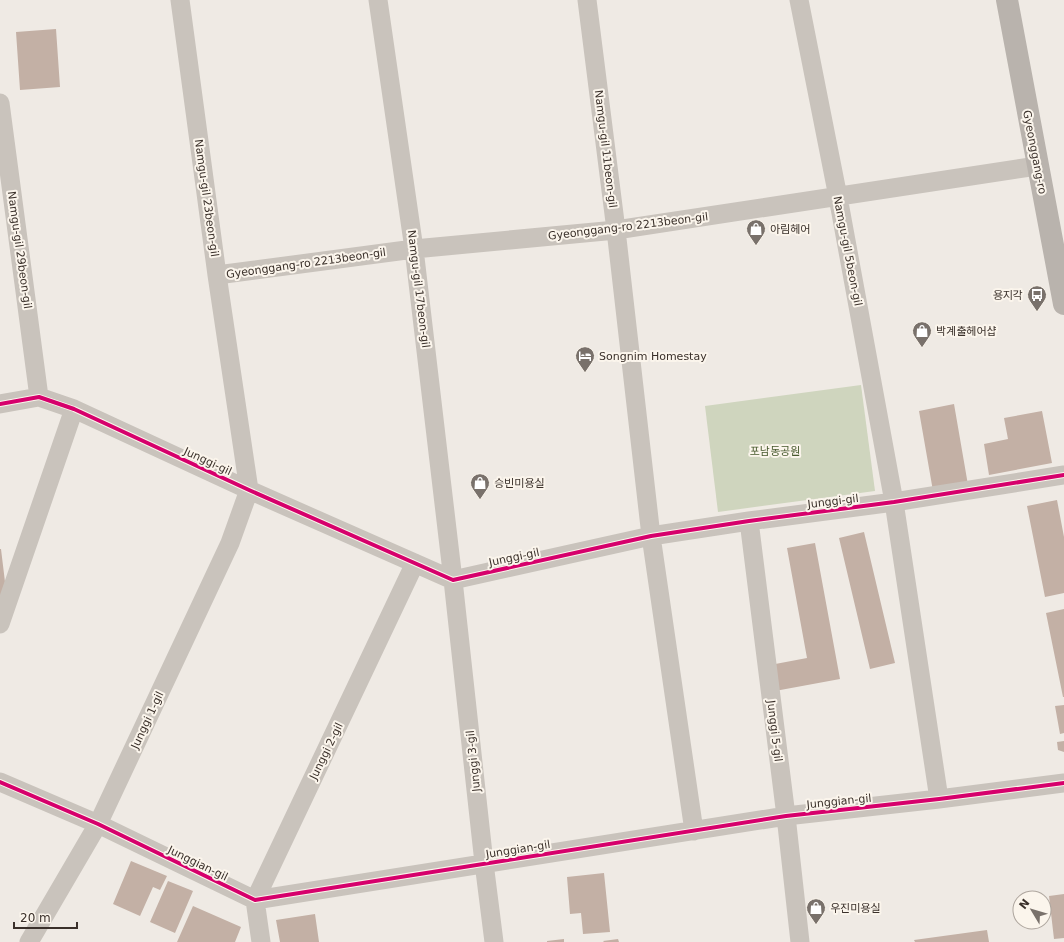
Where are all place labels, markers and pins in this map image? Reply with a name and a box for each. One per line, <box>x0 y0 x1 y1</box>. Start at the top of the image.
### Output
shop icon: 아림헤어 <box>745 218 767 246</box>
place label: 아림헤어 <box>770 223 810 236</box>
bus stop icon: 용지각 <box>1026 284 1048 312</box>
place label: 용지각 <box>993 289 1023 302</box>
shop icon: 박계출헤어샵 <box>911 320 933 348</box>
place label: 박계출헤어샵 <box>936 325 997 338</box>
hotel icon: Songnim Homestay <box>574 345 596 373</box>
place label: Songnim Homestay <box>599 350 707 363</box>
shop icon: 승빈미용실 <box>469 472 491 500</box>
place label: 승빈미용실 <box>494 477 545 490</box>
shop icon: 우진미용실 <box>805 897 827 925</box>
place label: 우진미용실 <box>830 902 881 915</box>

